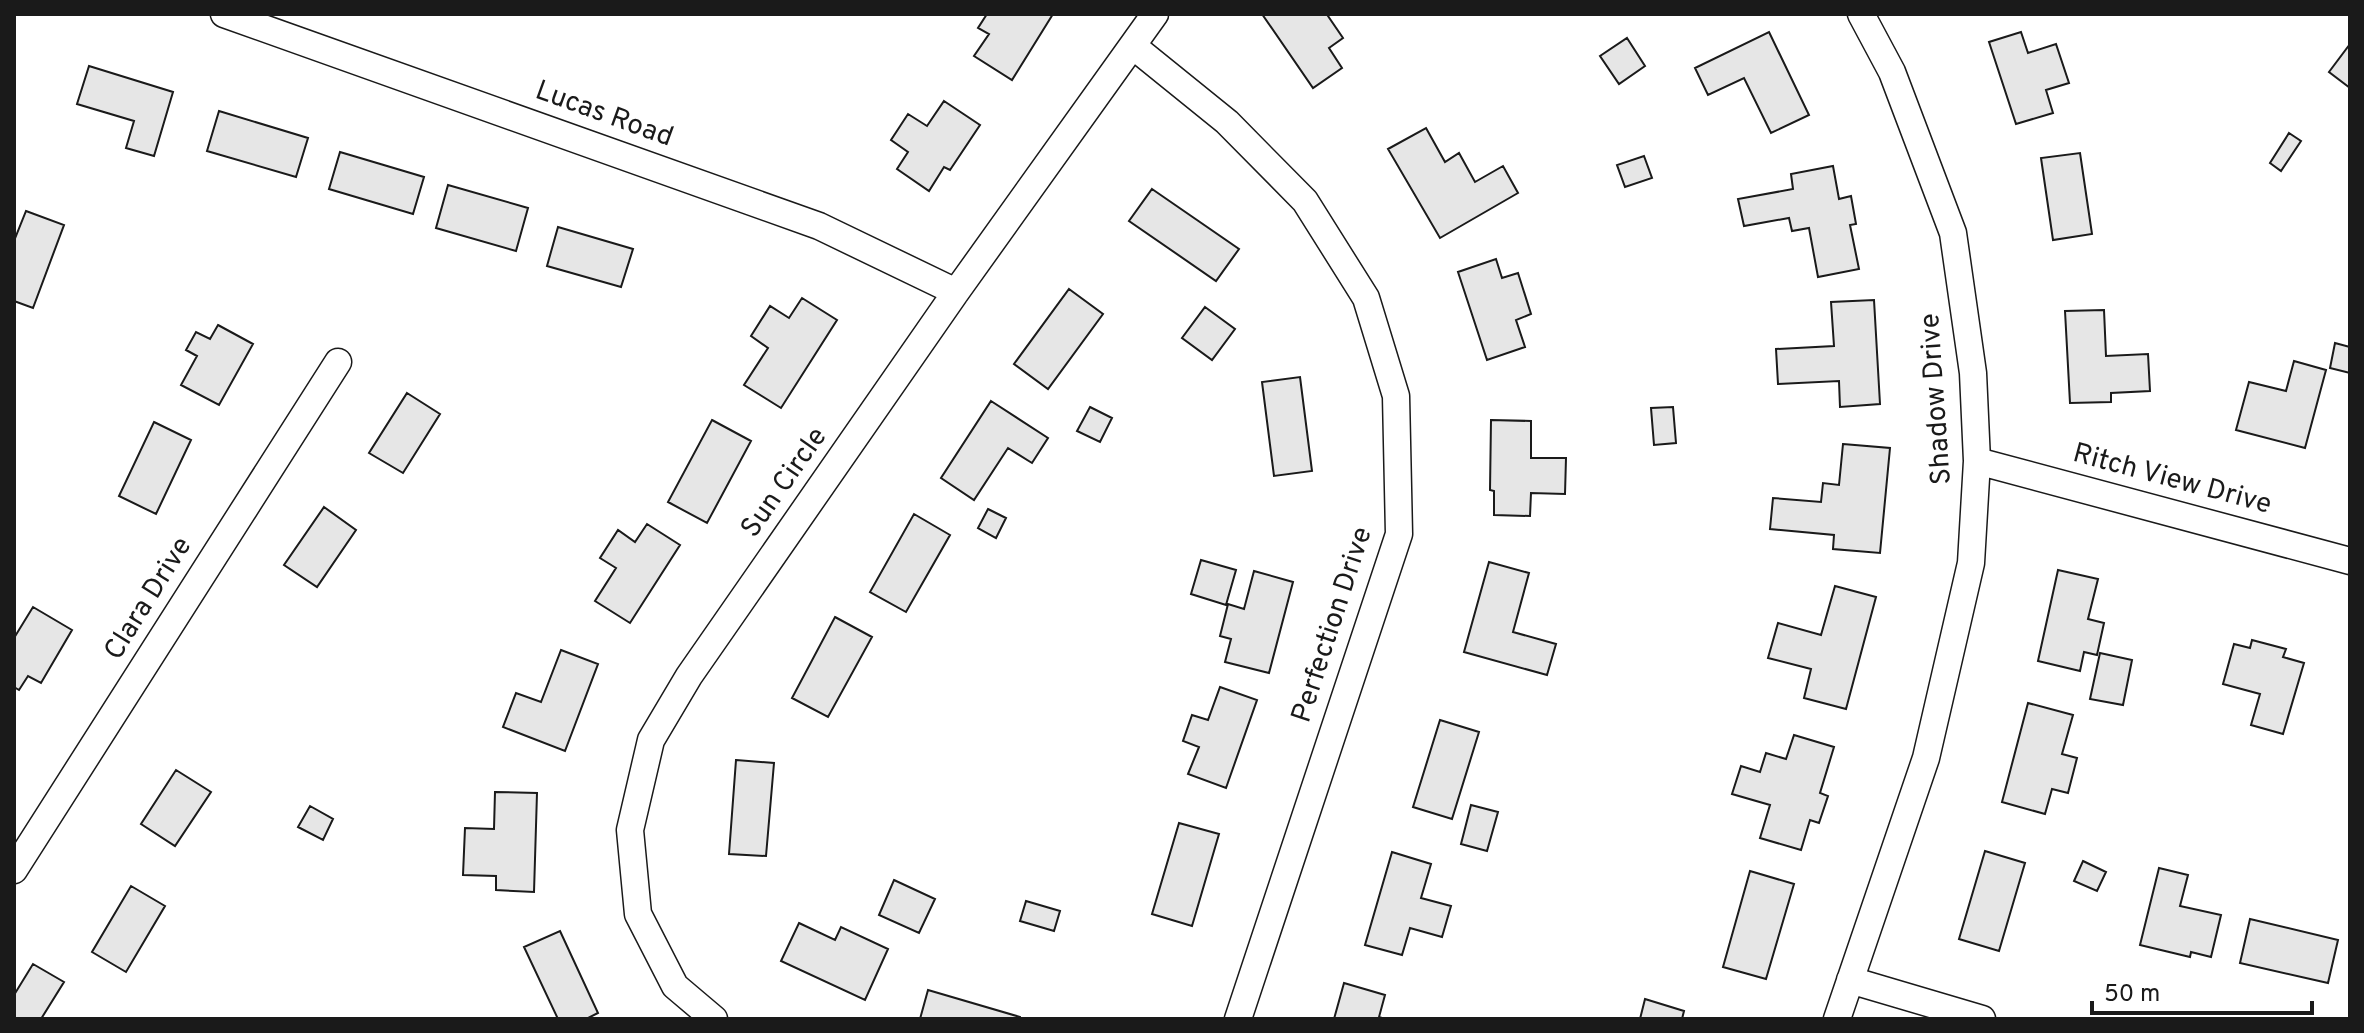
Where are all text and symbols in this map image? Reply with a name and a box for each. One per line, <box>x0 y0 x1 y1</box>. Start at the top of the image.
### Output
street label: Lucas Road <box>530 73 678 157</box>
street label: Shadow Drive <box>1913 312 1961 486</box>
street label: Sun Circle <box>734 421 836 545</box>
street label: Ritch View Drive <box>2069 436 2275 524</box>
street label: Perfection Drive <box>1284 523 1382 727</box>
street label: Clara Drive <box>97 531 201 667</box>
scale bar <box>2092 965 2312 1015</box>
text: 50 m <box>2104 980 2160 1010</box>

